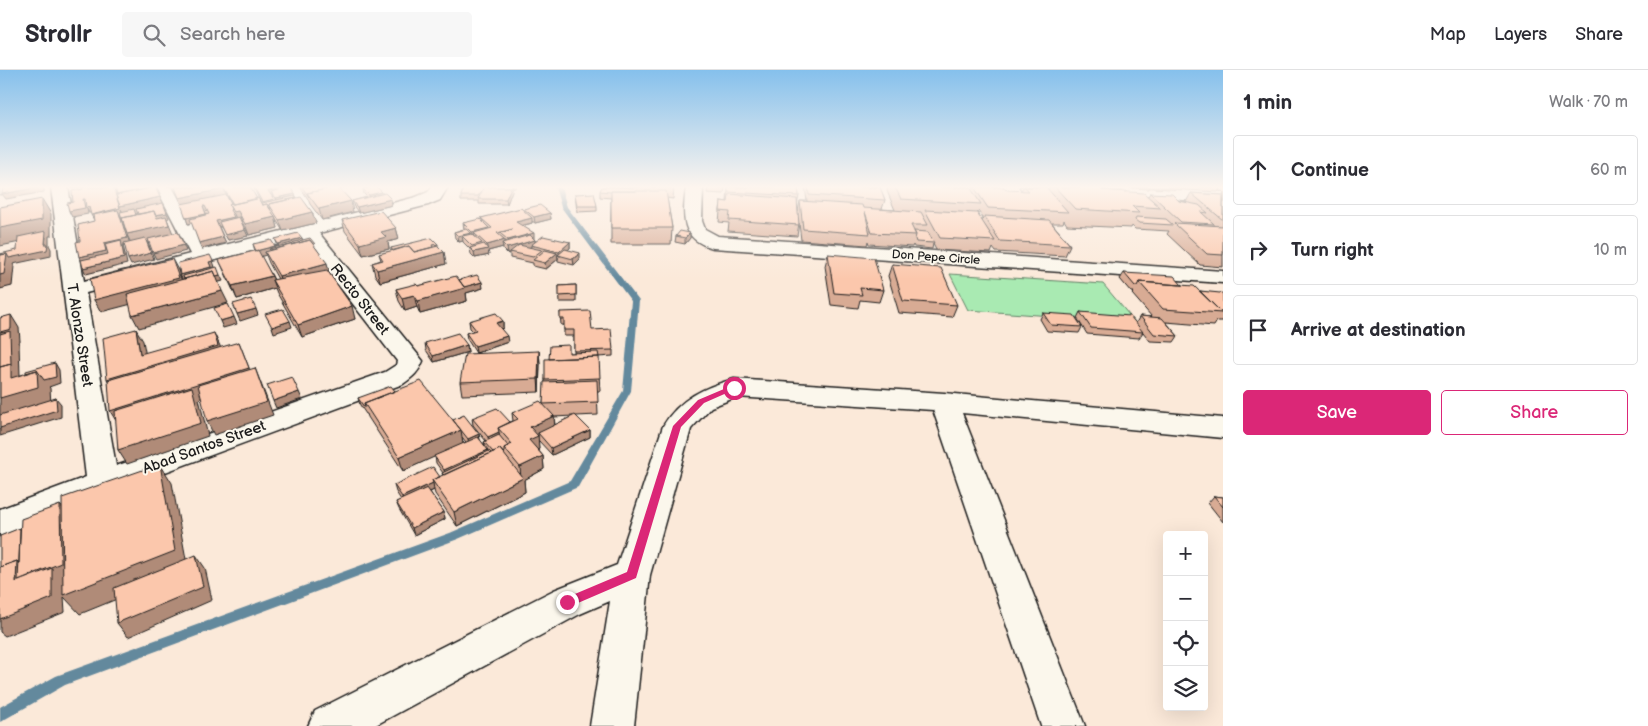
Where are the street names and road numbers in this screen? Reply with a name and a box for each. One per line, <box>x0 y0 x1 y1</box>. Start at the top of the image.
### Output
street label: Don Pepe Circle <box>891 247 981 268</box>
street label: Recto Street <box>326 260 394 339</box>
street label: T. Alonzo Street <box>62 282 97 388</box>
street label: Abad Santos Street <box>140 416 269 479</box>

